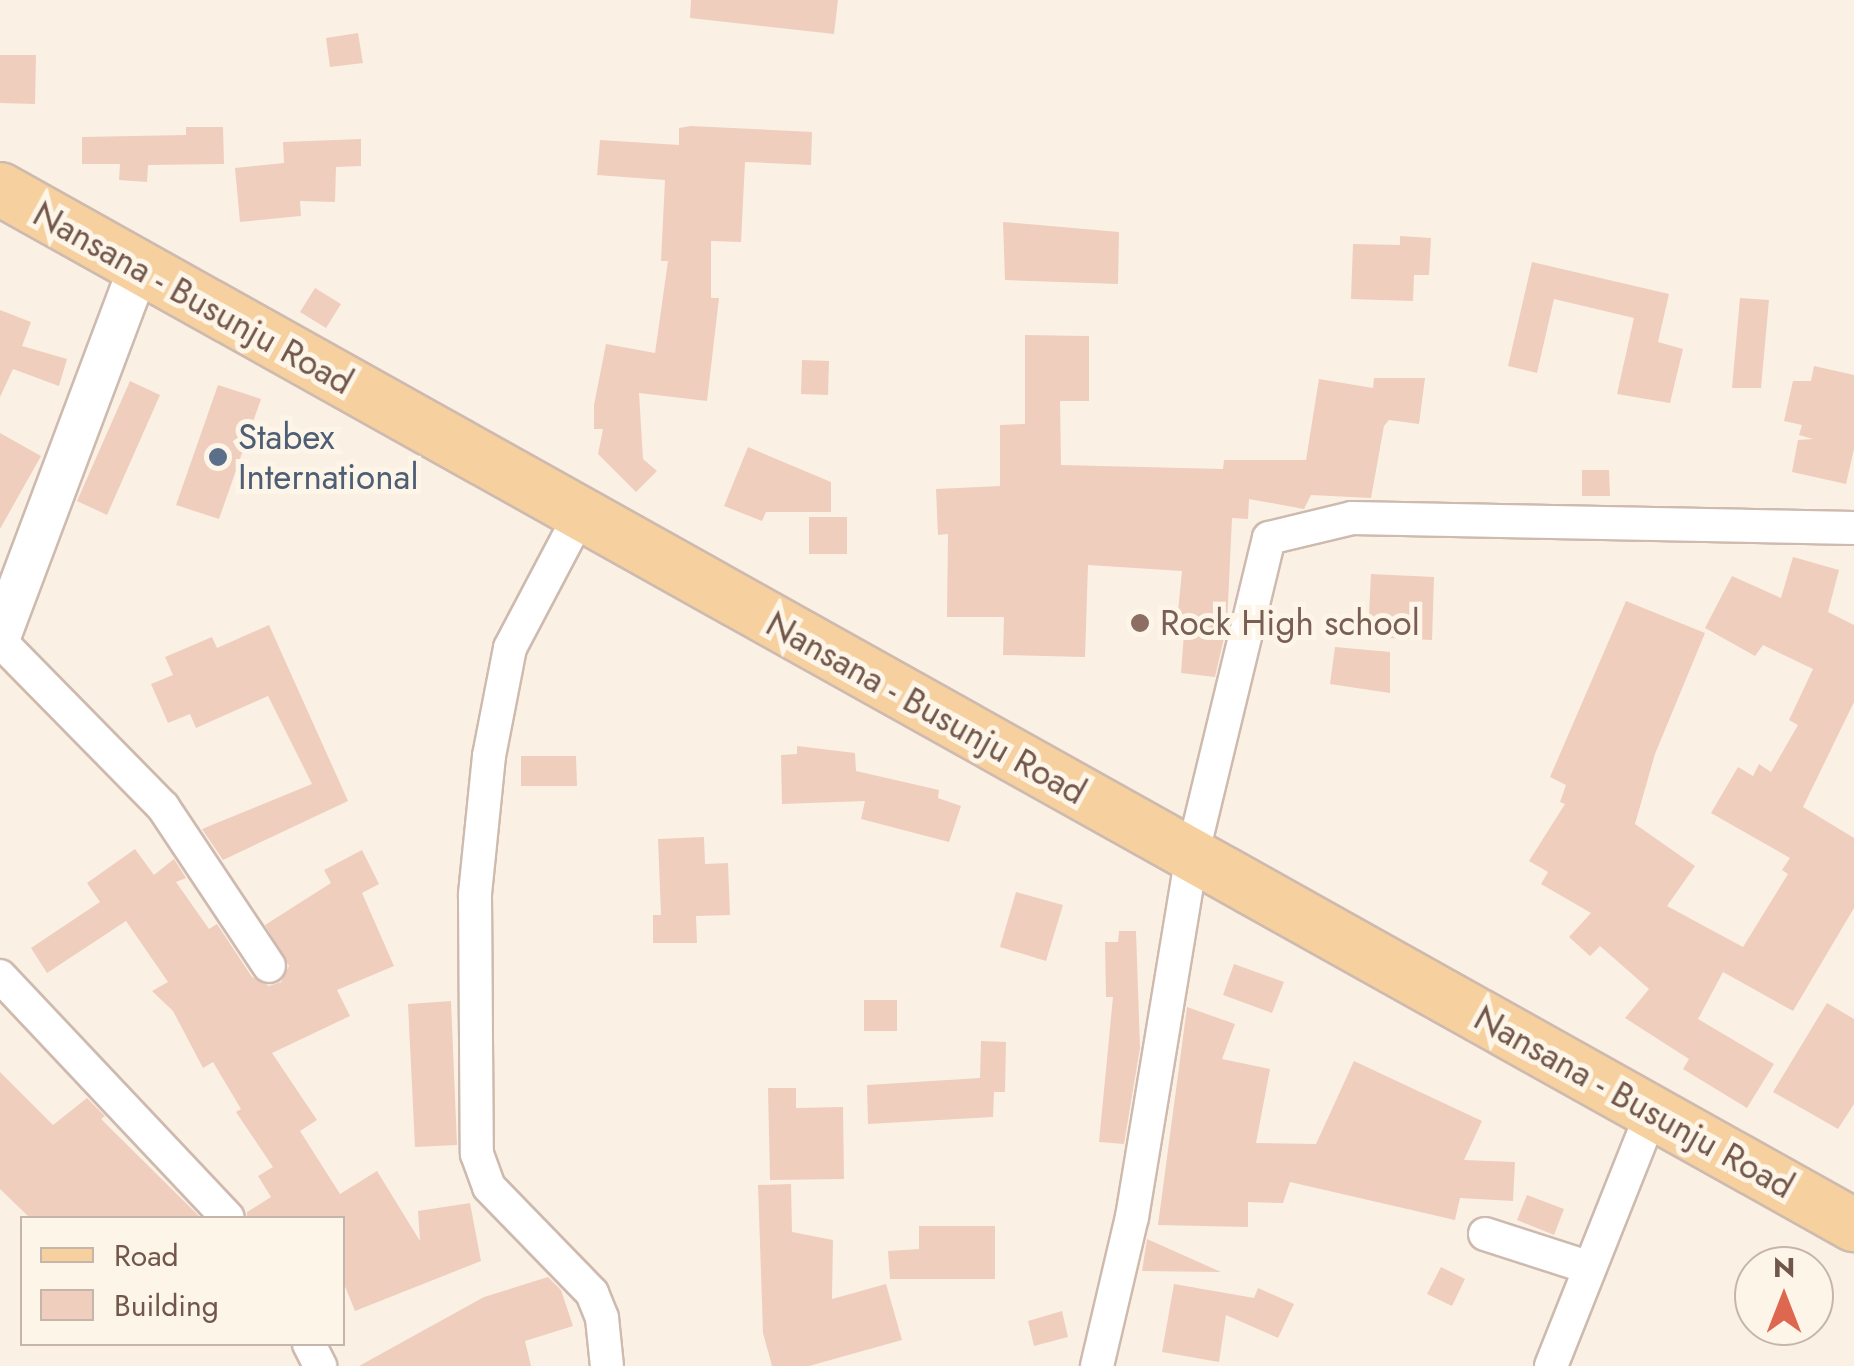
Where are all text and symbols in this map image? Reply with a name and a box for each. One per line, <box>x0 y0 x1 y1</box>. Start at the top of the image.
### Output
street label: Nansana - Busunju Road <box>26 193 360 403</box>
place label: Stabex International <box>238 416 418 498</box>
marker: Stabex International <box>207 446 229 468</box>
place label: Rock High school <box>1160 602 1420 644</box>
street label: Nansana - Busunju Road <box>759 603 1093 813</box>
marker: Rock High school <box>1129 612 1151 634</box>
street label: Nansana - Busunju Road <box>1467 997 1801 1207</box>
legend <box>20 1216 345 1346</box>
text: Road <box>114 1234 179 1277</box>
north arrow <box>1734 1246 1834 1346</box>
text: N <box>1773 1247 1795 1288</box>
text: Building <box>114 1284 219 1327</box>

